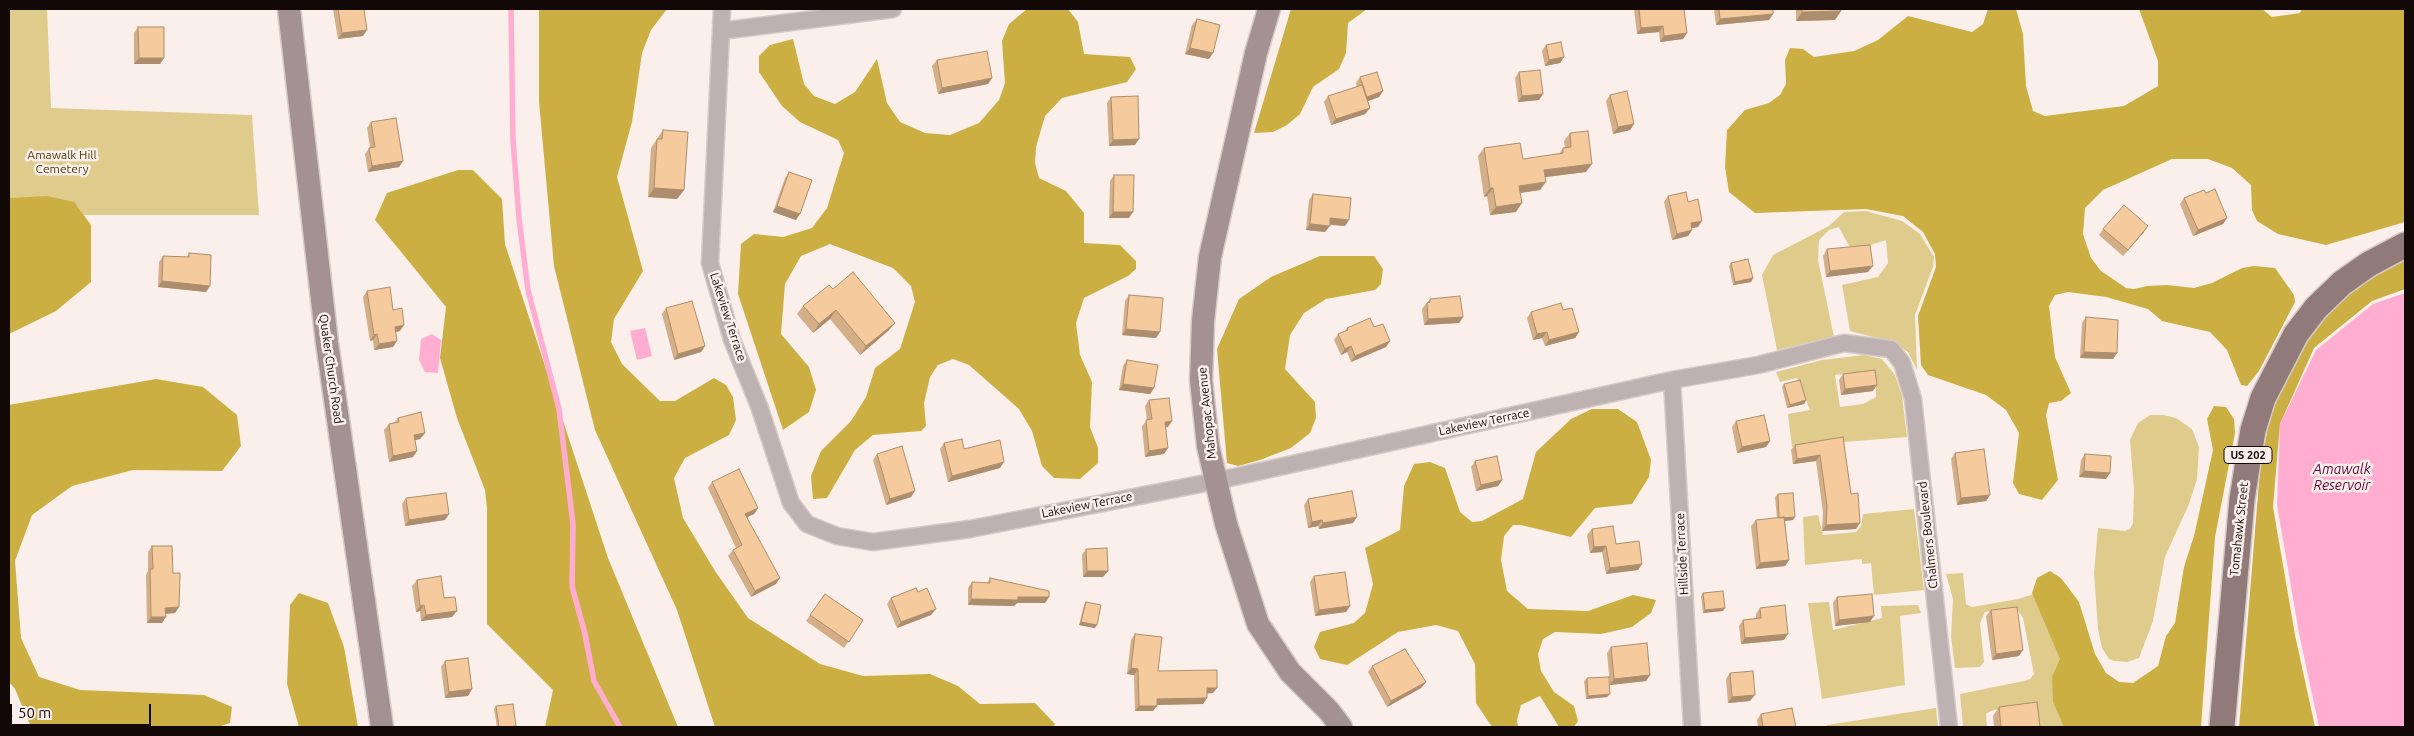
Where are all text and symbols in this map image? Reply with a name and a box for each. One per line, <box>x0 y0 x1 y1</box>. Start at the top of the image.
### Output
park label: Amawalk Hill Cemetery <box>27 148 97 176</box>
street label: Lakeview Terrace <box>707 271 749 363</box>
street label: Quaker Church Road <box>316 313 346 425</box>
street label: Mahopac Avenue <box>1195 366 1219 460</box>
street label: Lakeview Terrace <box>1437 405 1531 439</box>
road number: US 202 <box>2224 446 2272 464</box>
water label: Amawalk Reservoir <box>2313 461 2371 494</box>
street label: Chalmers Boulevard <box>1915 481 1941 589</box>
street label: Tomahawk Street <box>2227 481 2251 577</box>
street label: Lakeview Terrace <box>1040 489 1134 521</box>
street label: Hillside Terrace <box>1673 513 1691 595</box>
scale bar <box>12 694 154 726</box>
text: 50 m <box>18 704 51 721</box>

